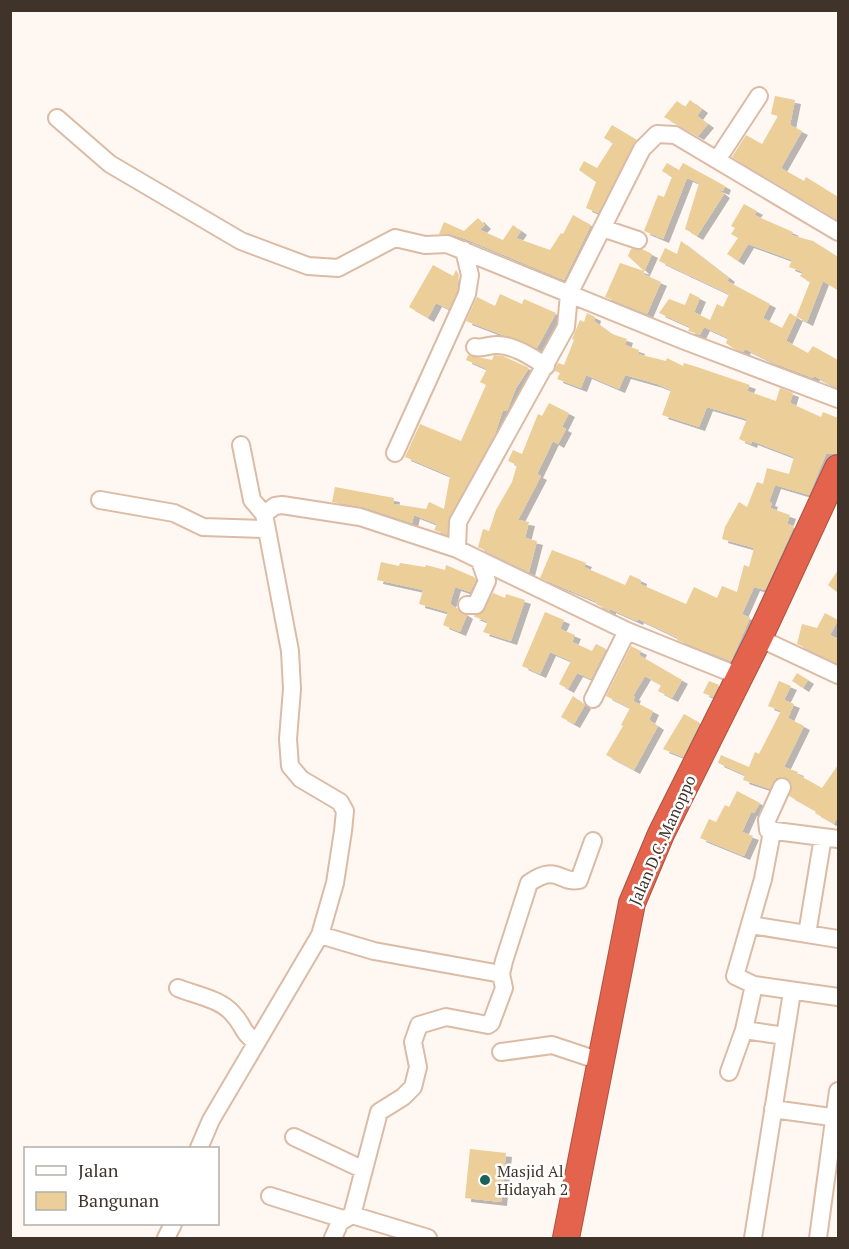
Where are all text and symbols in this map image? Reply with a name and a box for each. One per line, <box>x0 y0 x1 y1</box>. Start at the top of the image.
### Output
street label: Jalan D.C. Manoppo <box>623 771 701 908</box>
legend <box>24 1147 219 1225</box>
text: Jalan <box>78 1158 119 1182</box>
place label: Masjid Al Hidayah 2 <box>497 1160 568 1200</box>
marker: Masjid Al Hidayah 2 <box>478 1173 492 1187</box>
text: Bangunan <box>78 1188 159 1212</box>

